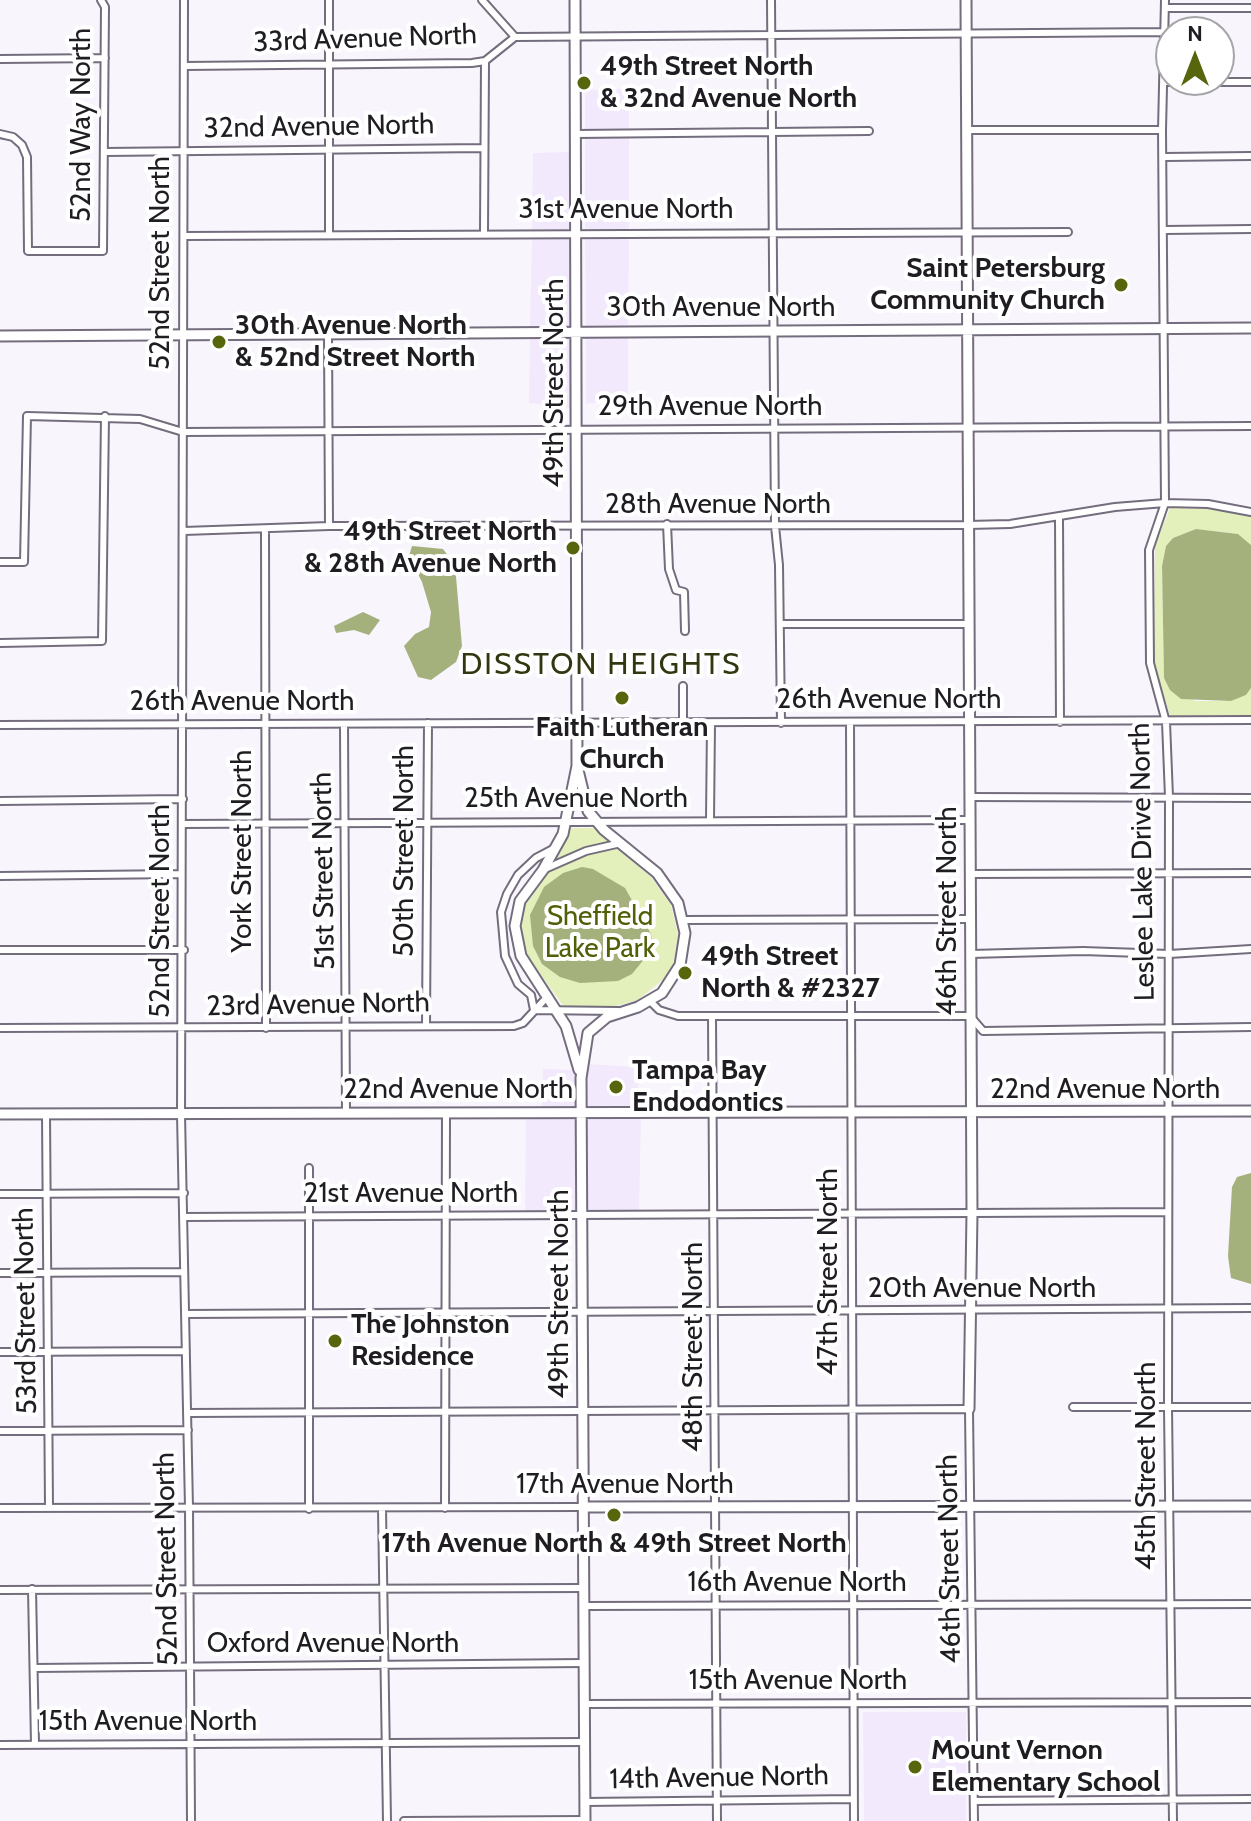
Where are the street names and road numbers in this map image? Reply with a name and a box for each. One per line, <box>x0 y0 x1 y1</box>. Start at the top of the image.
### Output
street label: 33rd Avenue North <box>253 18 477 60</box>
street label: 52nd Way North <box>65 28 99 222</box>
street label: 32nd Avenue North <box>203 108 435 146</box>
street label: 52nd Street North <box>144 156 178 370</box>
street label: 31st Avenue North <box>519 193 733 227</box>
street label: 49th Street North <box>538 278 572 488</box>
street label: 30th Avenue North <box>607 291 835 325</box>
street label: 29th Avenue North <box>598 390 822 424</box>
street label: 28th Avenue North <box>605 488 831 522</box>
street label: 26th Avenue North <box>777 683 1001 717</box>
street label: 26th Avenue North <box>130 685 354 719</box>
street label: Leslee Lake Drive North <box>1124 723 1162 1001</box>
street label: 50th Street North <box>388 745 422 957</box>
street label: York Street North <box>226 749 260 953</box>
street label: 51st Street North <box>305 772 343 970</box>
street label: 25th Avenue North <box>464 782 688 816</box>
street label: 52nd Street North <box>144 804 178 1018</box>
street label: 46th Street North <box>931 806 965 1016</box>
street label: 23rd Avenue North <box>206 986 430 1024</box>
street label: 22nd Avenue North <box>343 1073 573 1107</box>
street label: 22nd Avenue North <box>990 1073 1220 1107</box>
street label: 47th Street North <box>812 1168 846 1376</box>
street label: 21st Avenue North <box>304 1177 518 1211</box>
street label: 49th Street North <box>543 1189 577 1399</box>
street label: 53rd Street North <box>7 1207 45 1415</box>
street label: 48th Street North <box>677 1242 711 1452</box>
street label: 20th Avenue North <box>868 1272 1096 1306</box>
street label: 45th Street North <box>1130 1362 1164 1570</box>
street label: 52nd Street North <box>148 1452 186 1666</box>
street label: 46th Street North <box>931 1454 969 1664</box>
street label: 17th Avenue North <box>516 1468 734 1502</box>
street label: 16th Avenue North <box>687 1566 907 1600</box>
street label: Oxford Avenue North <box>207 1627 459 1661</box>
street label: 15th Avenue North <box>689 1664 907 1698</box>
street label: 15th Avenue North <box>39 1705 257 1739</box>
street label: 14th Avenue North <box>609 1759 829 1797</box>

